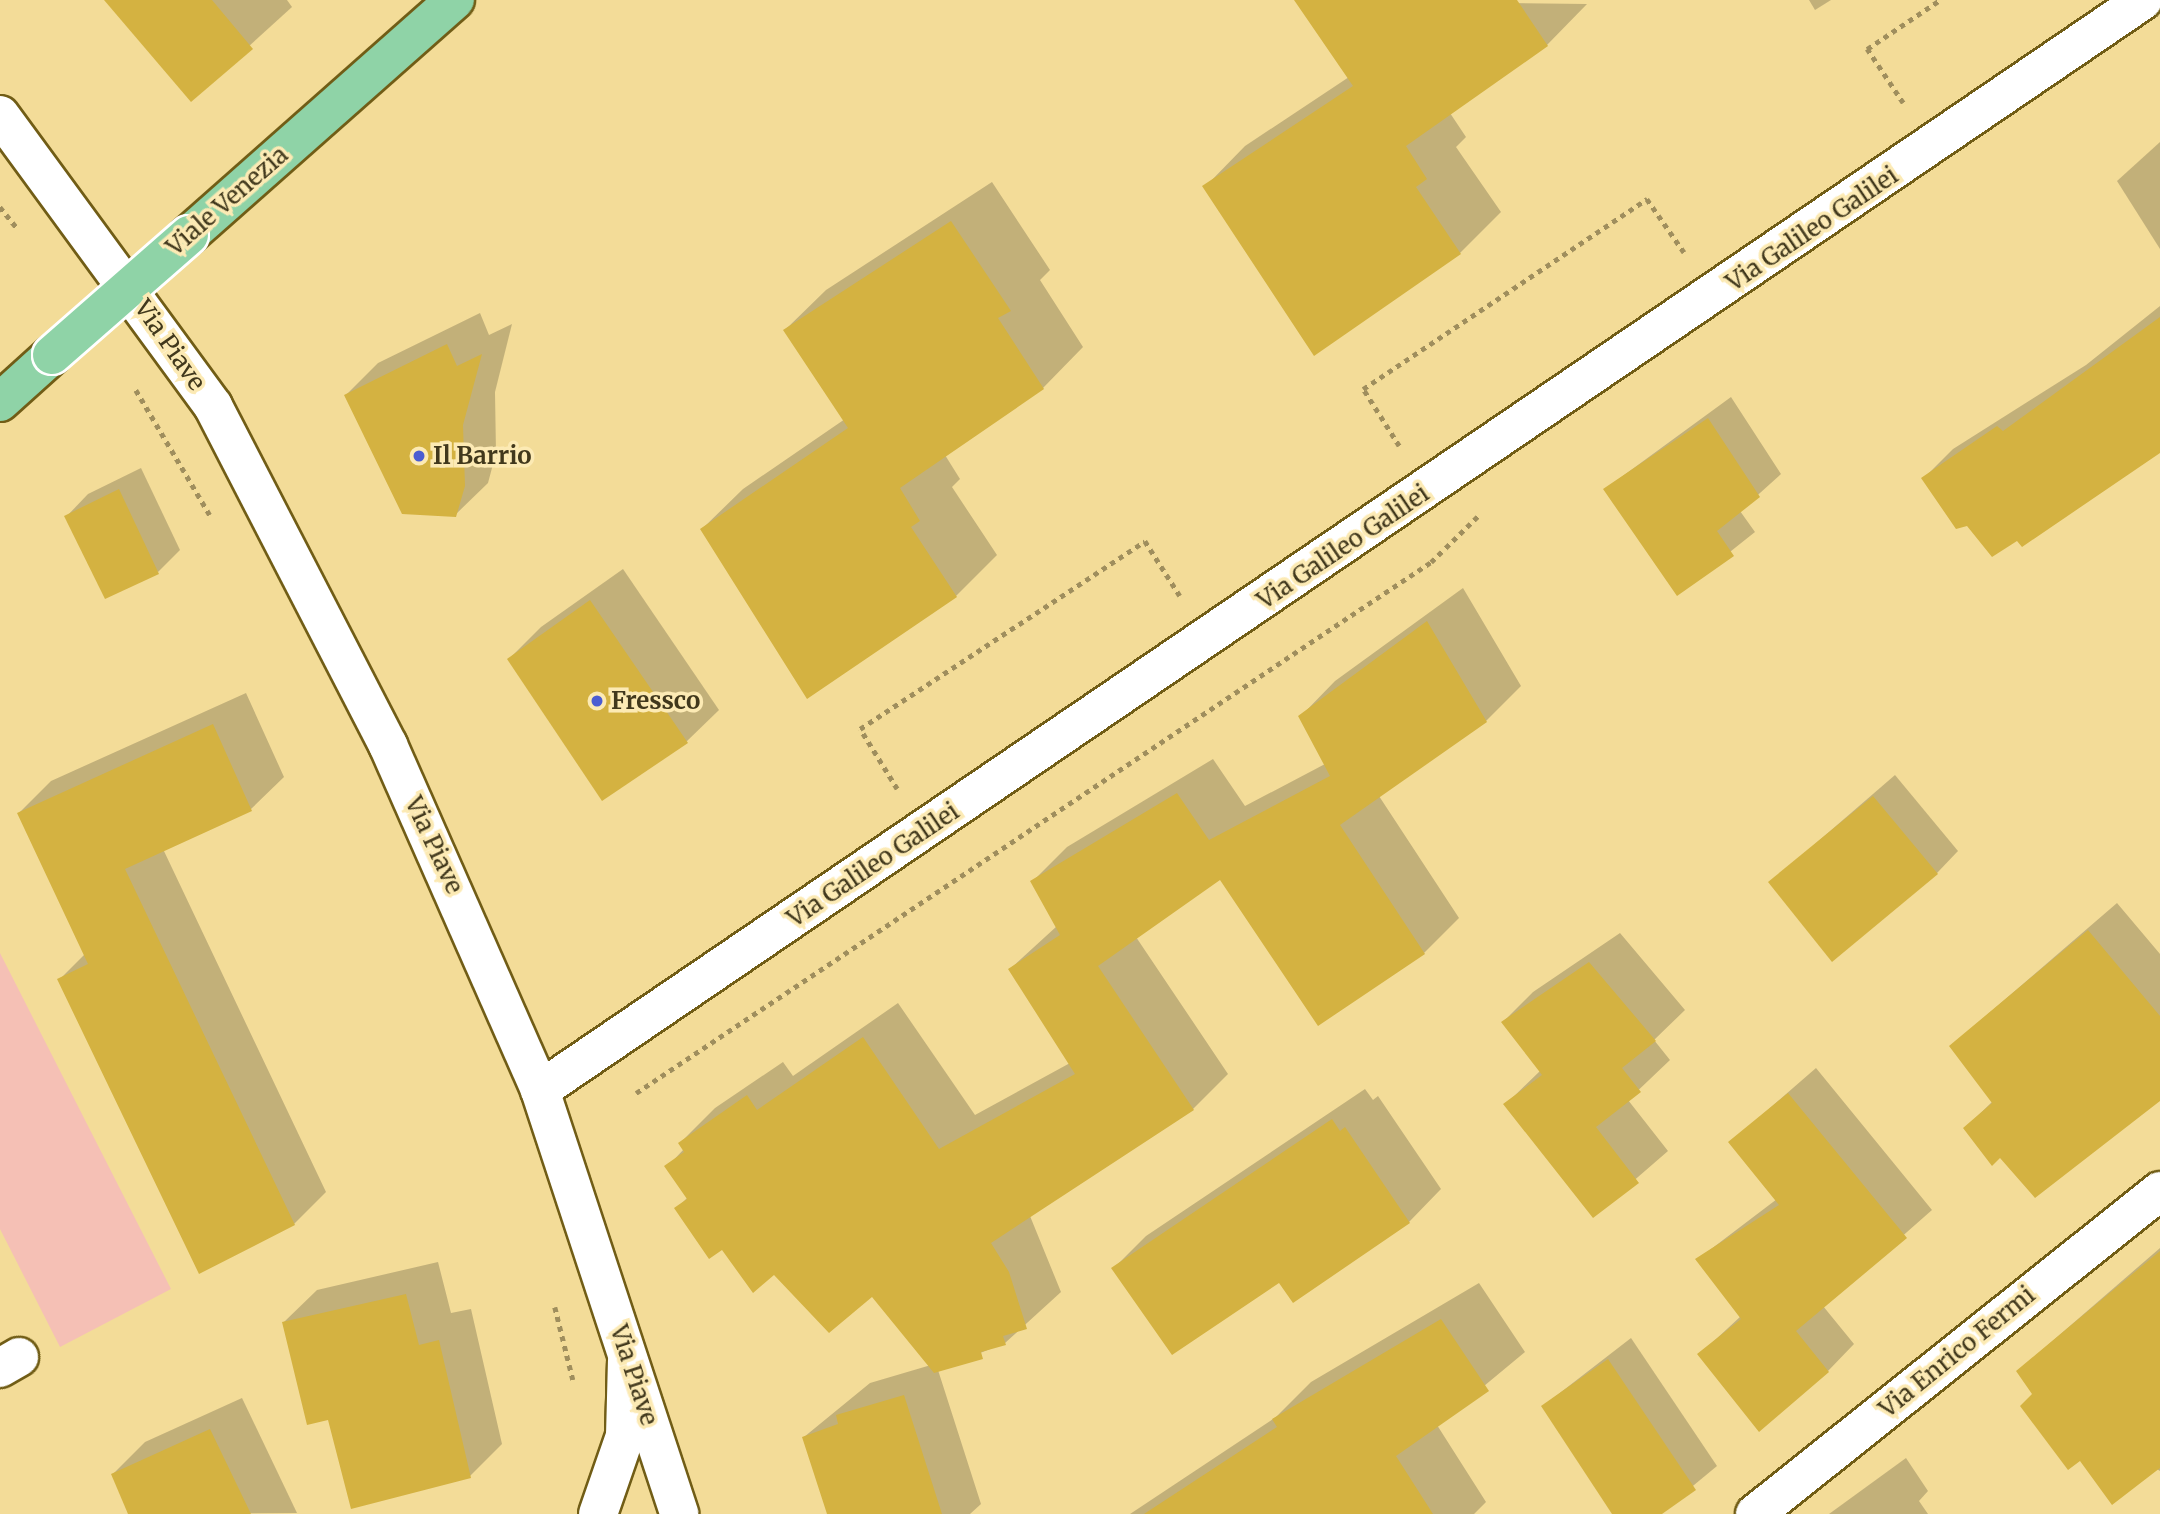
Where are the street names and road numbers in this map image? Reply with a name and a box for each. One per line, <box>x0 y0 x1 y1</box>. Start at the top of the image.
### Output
street label: Viale Venezia <box>160 140 294 262</box>
street label: Via Galileo Galilei <box>1721 161 1903 297</box>
street label: Via Piave <box>128 294 212 396</box>
street label: Via Galileo Galilei <box>1252 479 1434 615</box>
street label: Via Piave <box>399 792 469 898</box>
street label: Via Galileo Galilei <box>782 797 964 933</box>
street label: Via Enrico Fermi <box>1873 1280 2041 1424</box>
street label: Via Piave <box>604 1321 664 1429</box>

